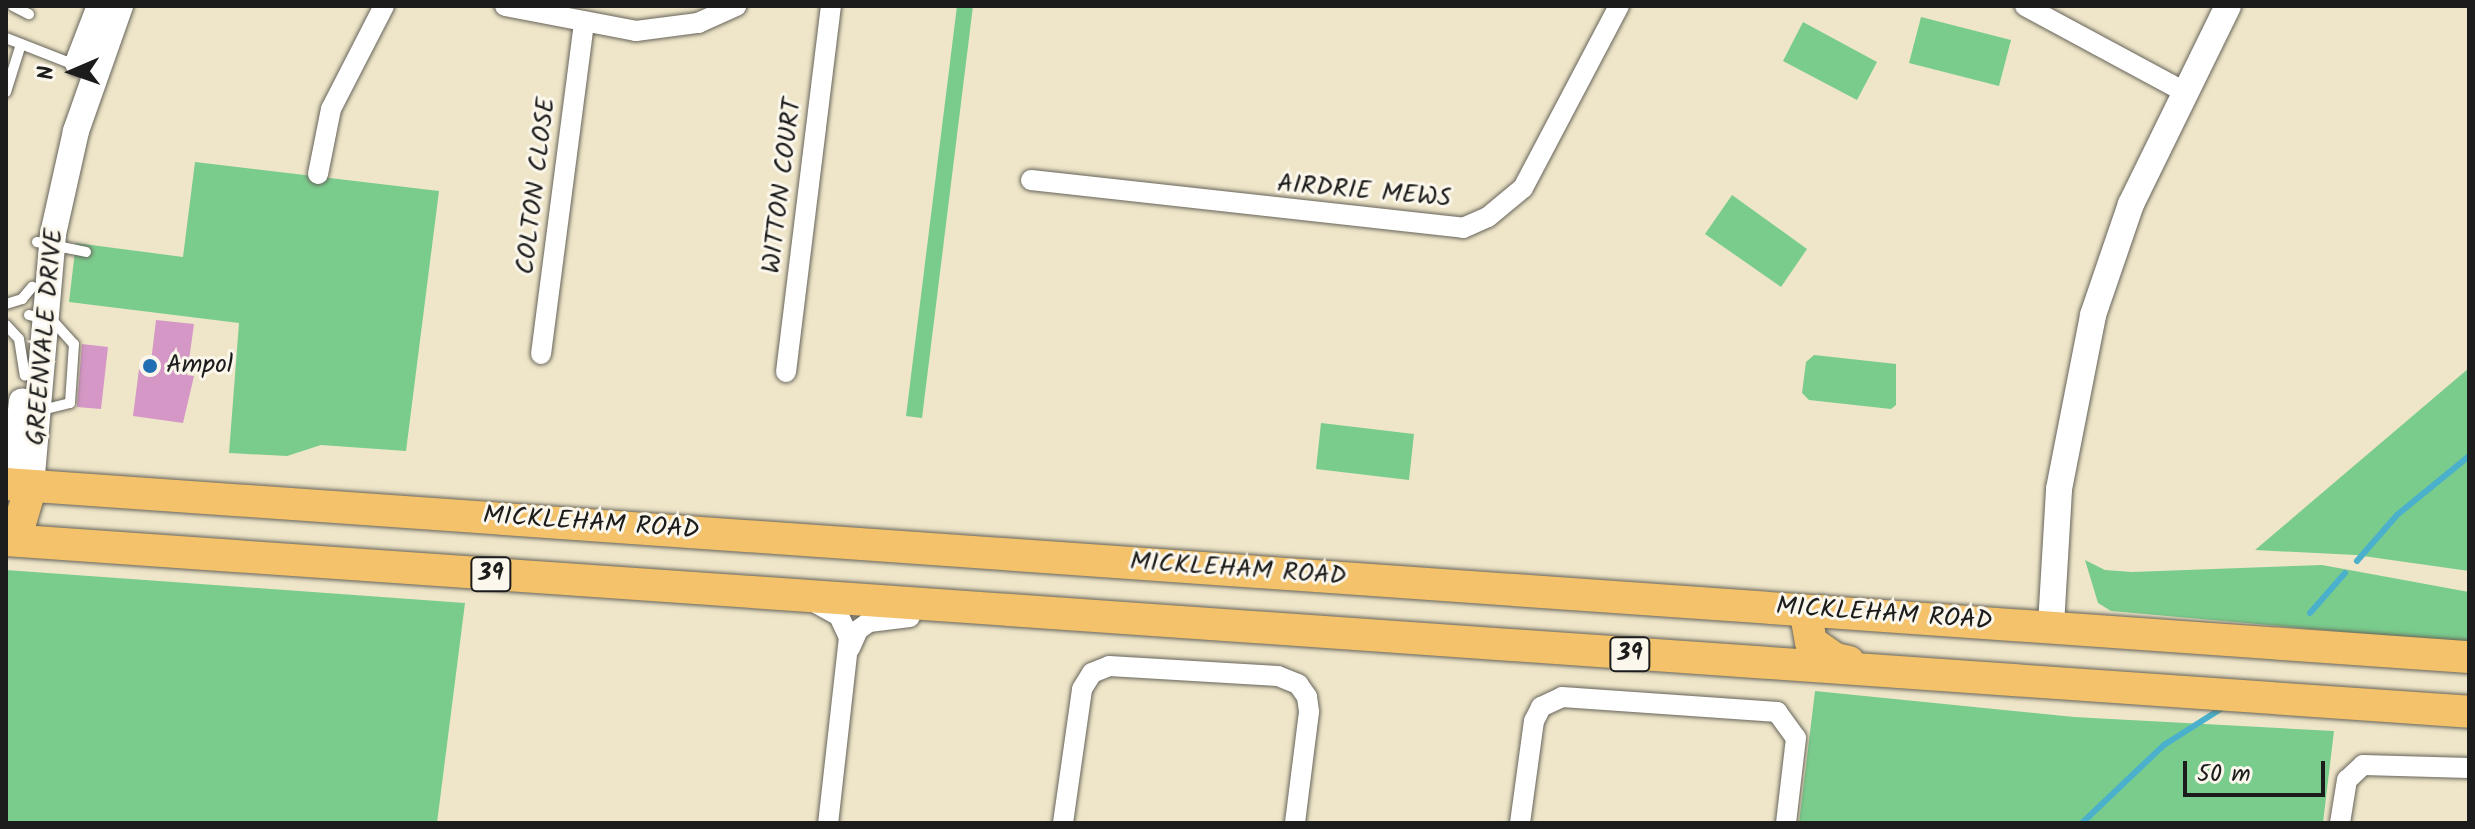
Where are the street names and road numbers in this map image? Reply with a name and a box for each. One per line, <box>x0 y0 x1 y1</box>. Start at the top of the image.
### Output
street label: COLTON CLOSE <box>511 96 563 276</box>
street label: WITTON COURT <box>757 97 809 275</box>
street label: AIRDRIE MEWS <box>1276 169 1452 215</box>
street label: GREENVALE DRIVE <box>21 227 71 447</box>
street label: MICKLEHAM ROAD <box>482 501 700 547</box>
street label: MICKLEHAM ROAD <box>1129 547 1347 593</box>
road number: 39 <box>469 554 513 594</box>
street label: MICKLEHAM ROAD <box>1775 592 1993 638</box>
road number: 39 <box>1608 634 1652 674</box>

